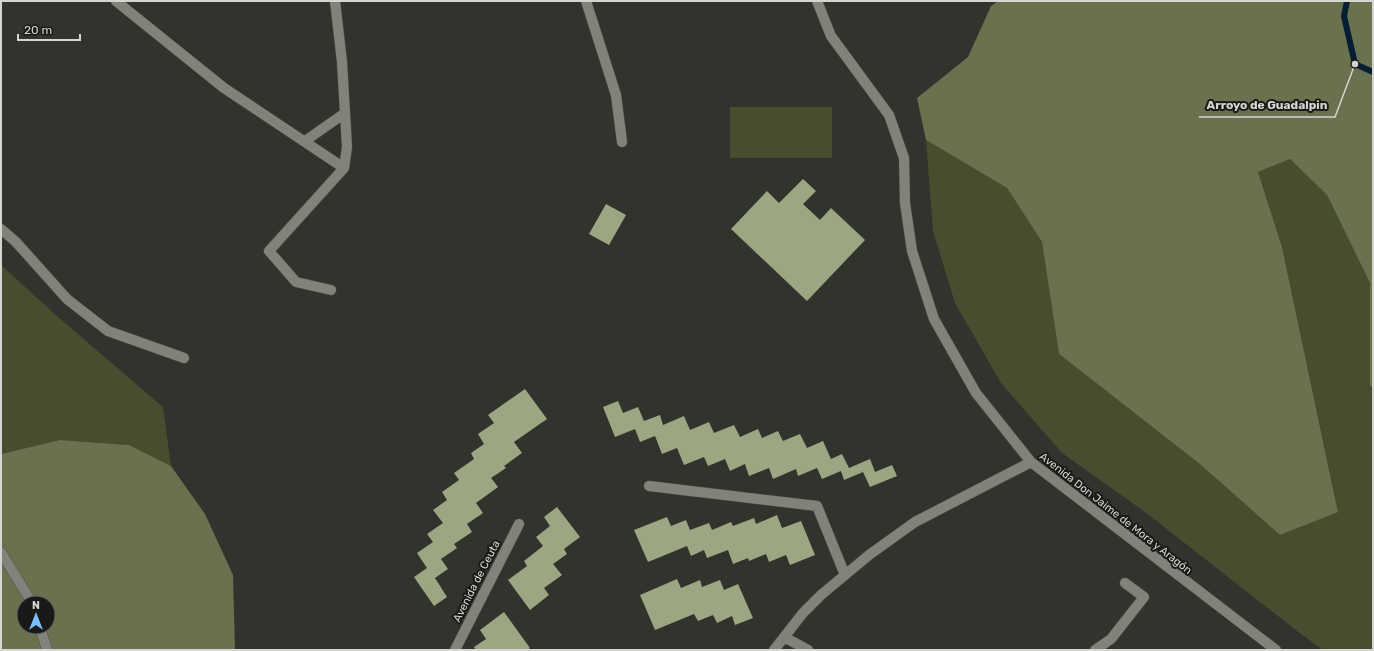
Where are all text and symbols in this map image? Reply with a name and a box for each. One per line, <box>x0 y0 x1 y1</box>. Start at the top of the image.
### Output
scale bar <box>18 16 80 42</box>
text: 20 m <box>24 23 52 37</box>
callout: Arroyo de Guadalpin <box>1199 93 1335 117</box>
text: Arroyo de Guadalpin <box>1207 98 1328 112</box>
street label: Avenida Don Jaime de Mora y Aragón <box>1037 450 1194 577</box>
street label: Avenida de Ceuta <box>450 538 503 624</box>
north arrow <box>16 595 56 635</box>
text: N <box>32 599 40 612</box>

